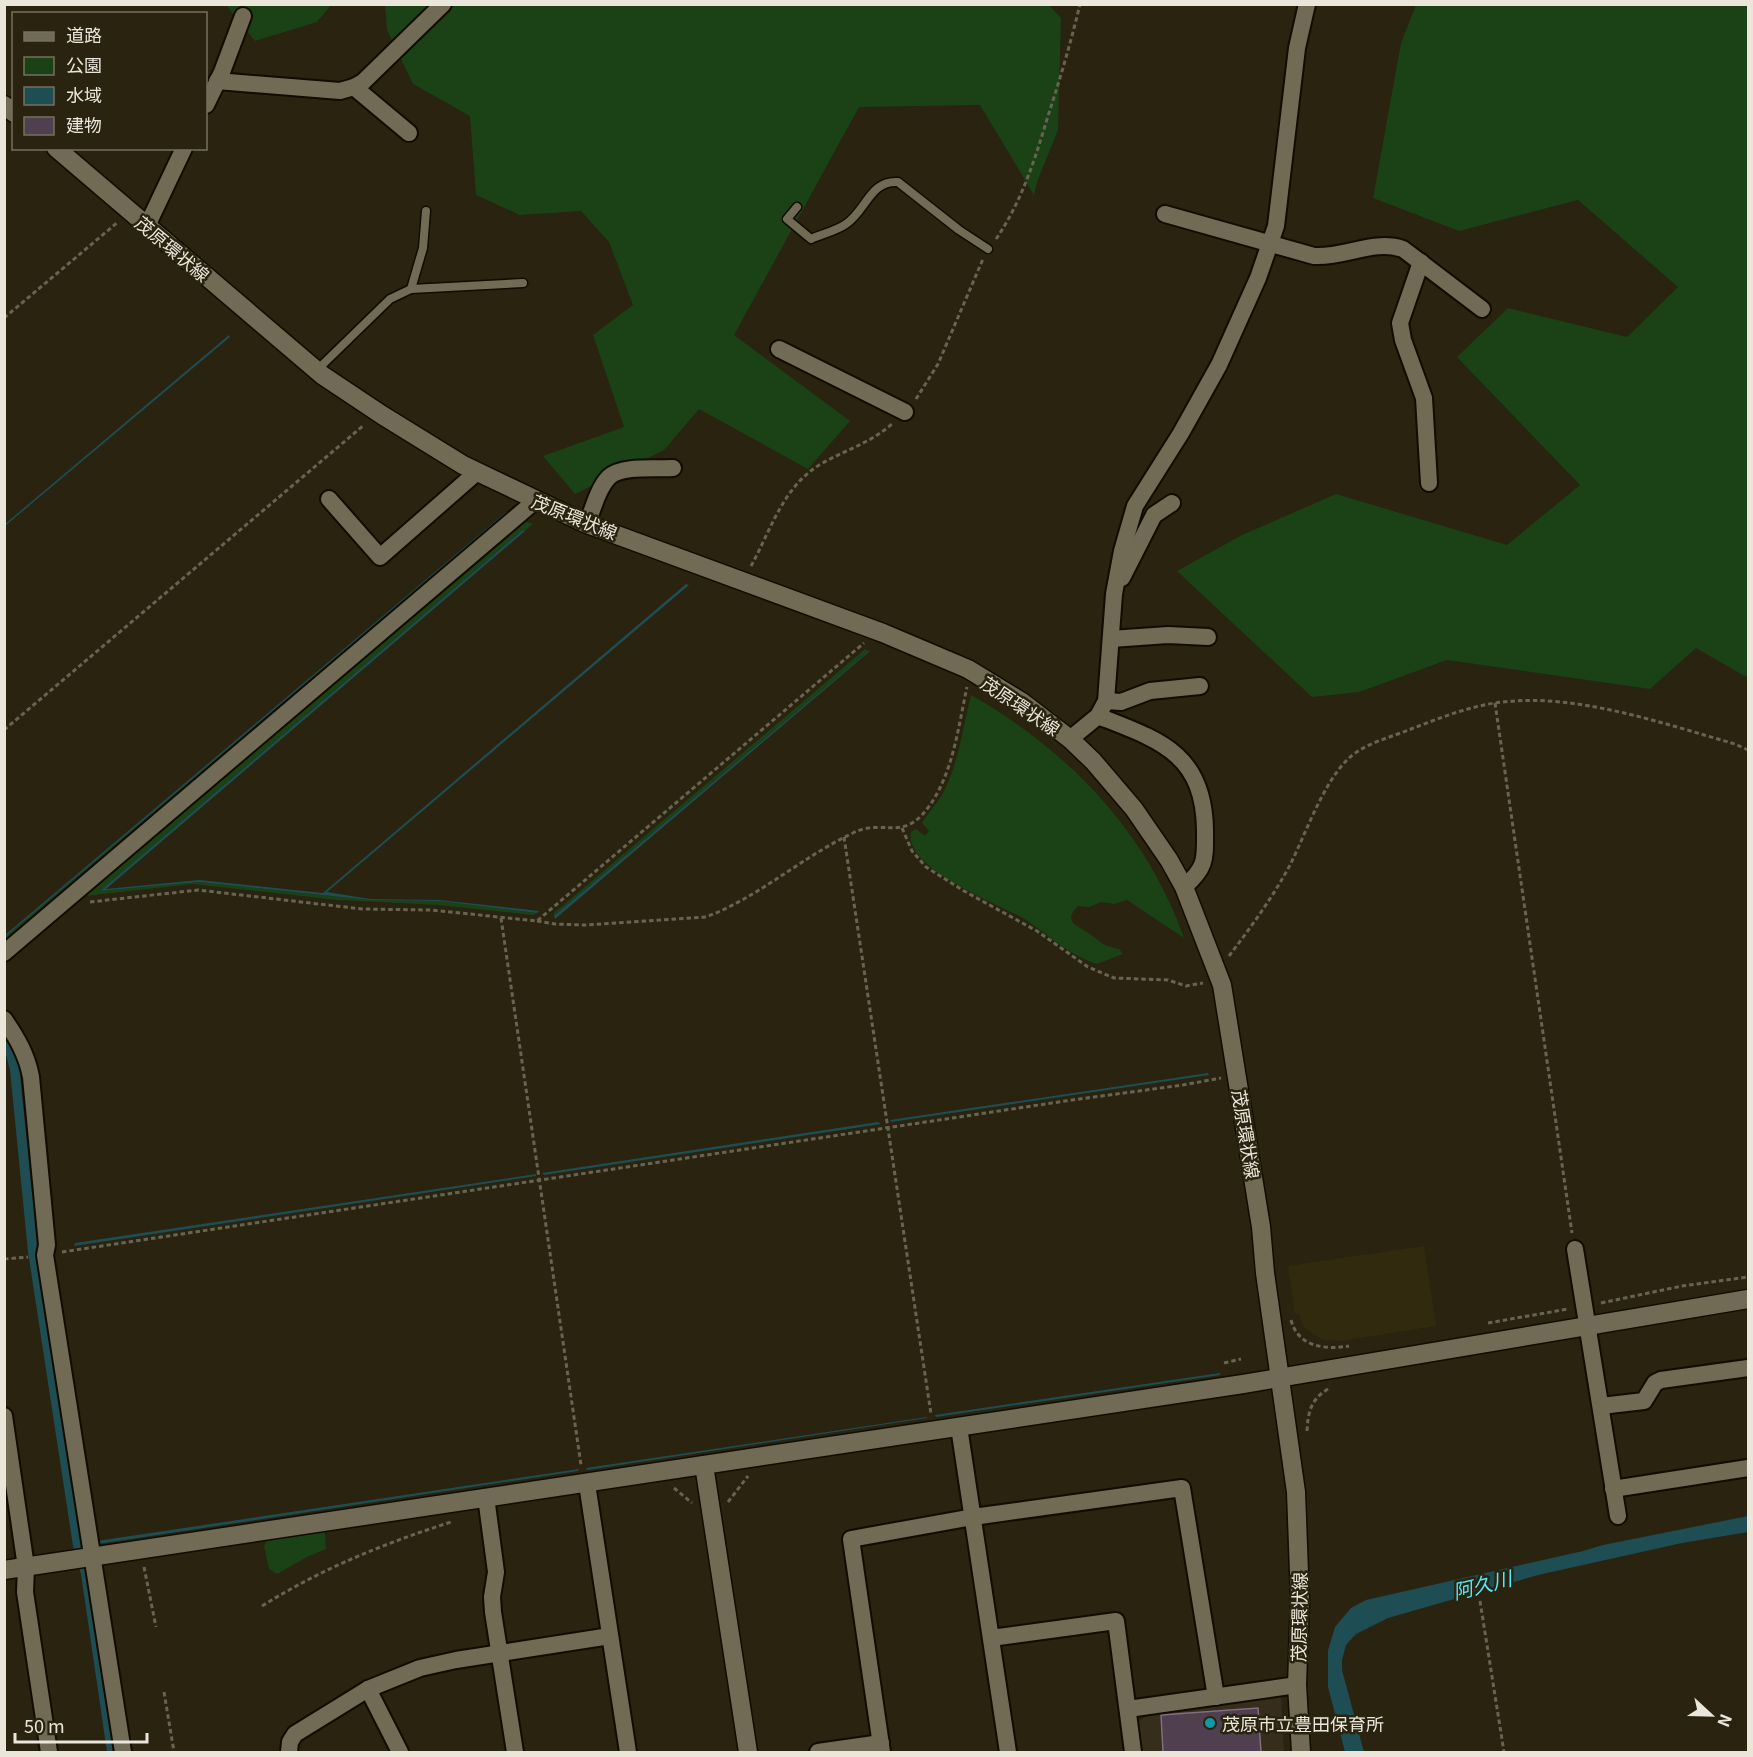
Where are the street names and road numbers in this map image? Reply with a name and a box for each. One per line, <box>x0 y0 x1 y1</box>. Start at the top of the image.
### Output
street label: 茂原環状線 <box>130 209 216 287</box>
street label: 茂原環状線 <box>528 487 622 545</box>
street label: 茂原環状線 <box>976 669 1066 741</box>
street label: 茂原環状線 <box>1227 1088 1267 1180</box>
street label: 茂原環状線 <box>1284 1572 1312 1662</box>

